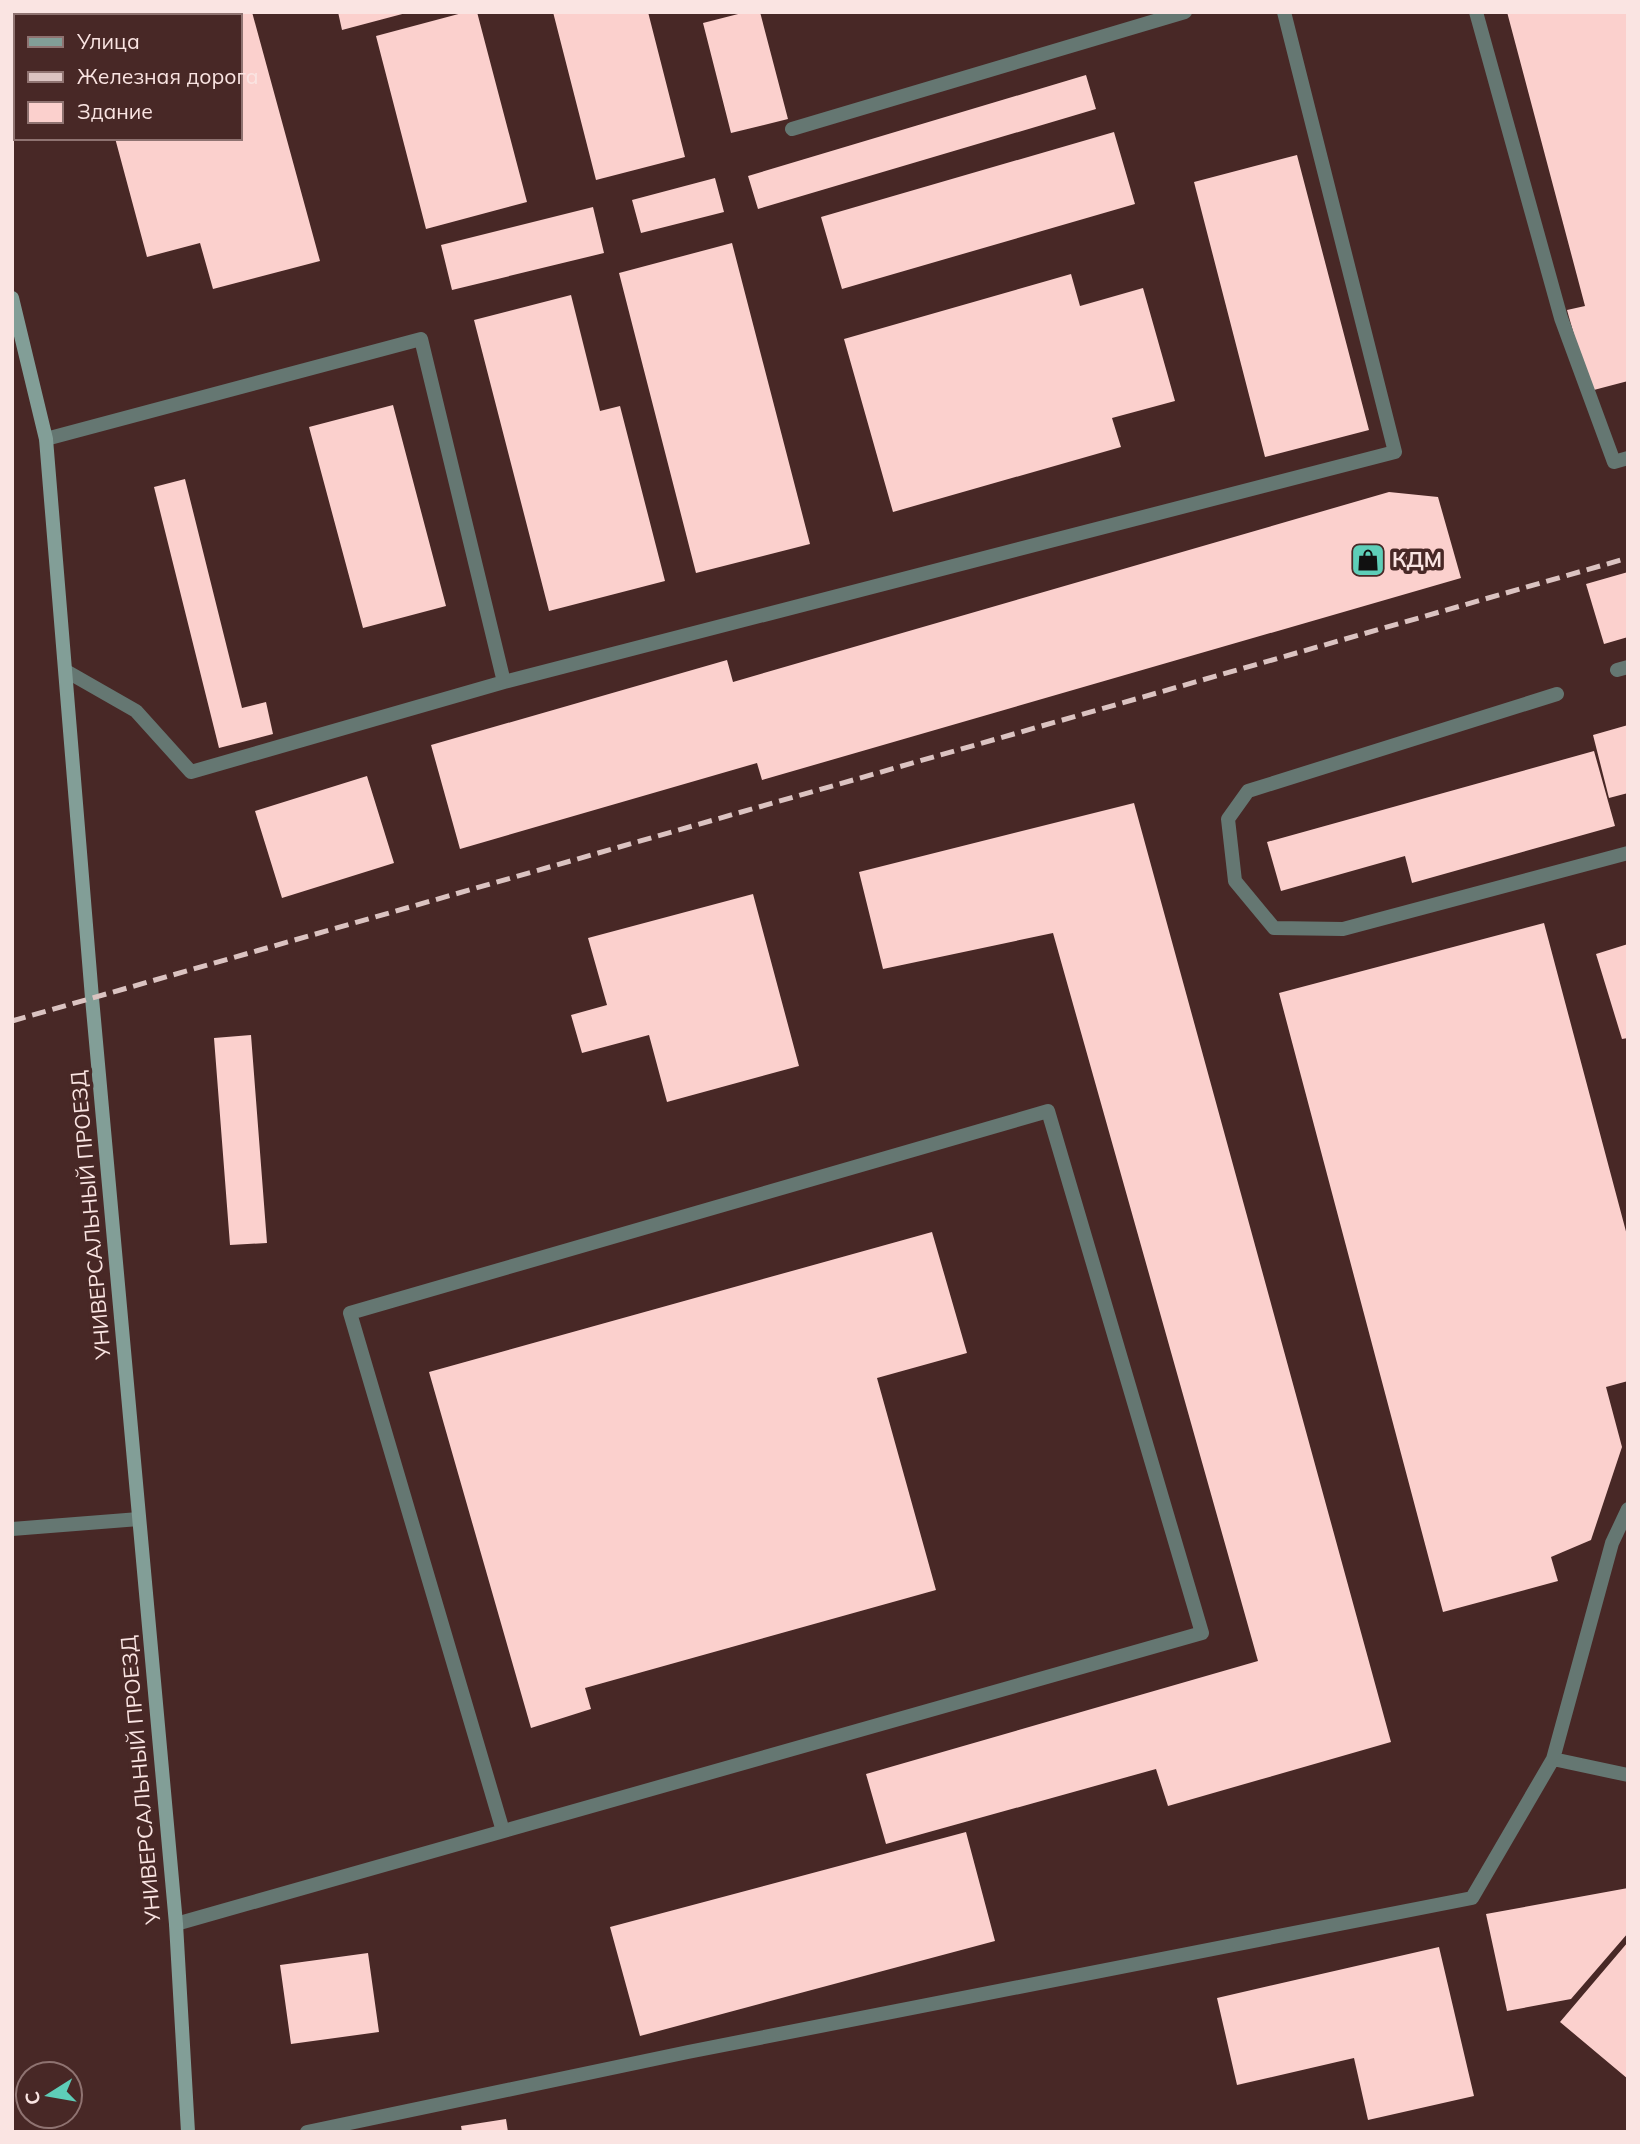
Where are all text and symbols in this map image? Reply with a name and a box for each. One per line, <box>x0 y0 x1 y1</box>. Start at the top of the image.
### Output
legend <box>14 14 242 140</box>
text: Улица <box>76 28 140 54</box>
text: Железная дорога <box>77 63 259 89</box>
text: Здание <box>77 98 153 124</box>
shop icon: КДМ <box>1349 541 1387 579</box>
place label: КДМ <box>1392 546 1442 572</box>
street label: УНИВЕРСАЛЬНЫЙ ПРОЕЗД <box>64 1070 116 1362</box>
street label: УНИВЕРСАЛЬНЫЙ ПРОЕЗД <box>114 1635 166 1927</box>
north arrow <box>14 2060 84 2130</box>
text: С <box>19 2090 45 2107</box>

